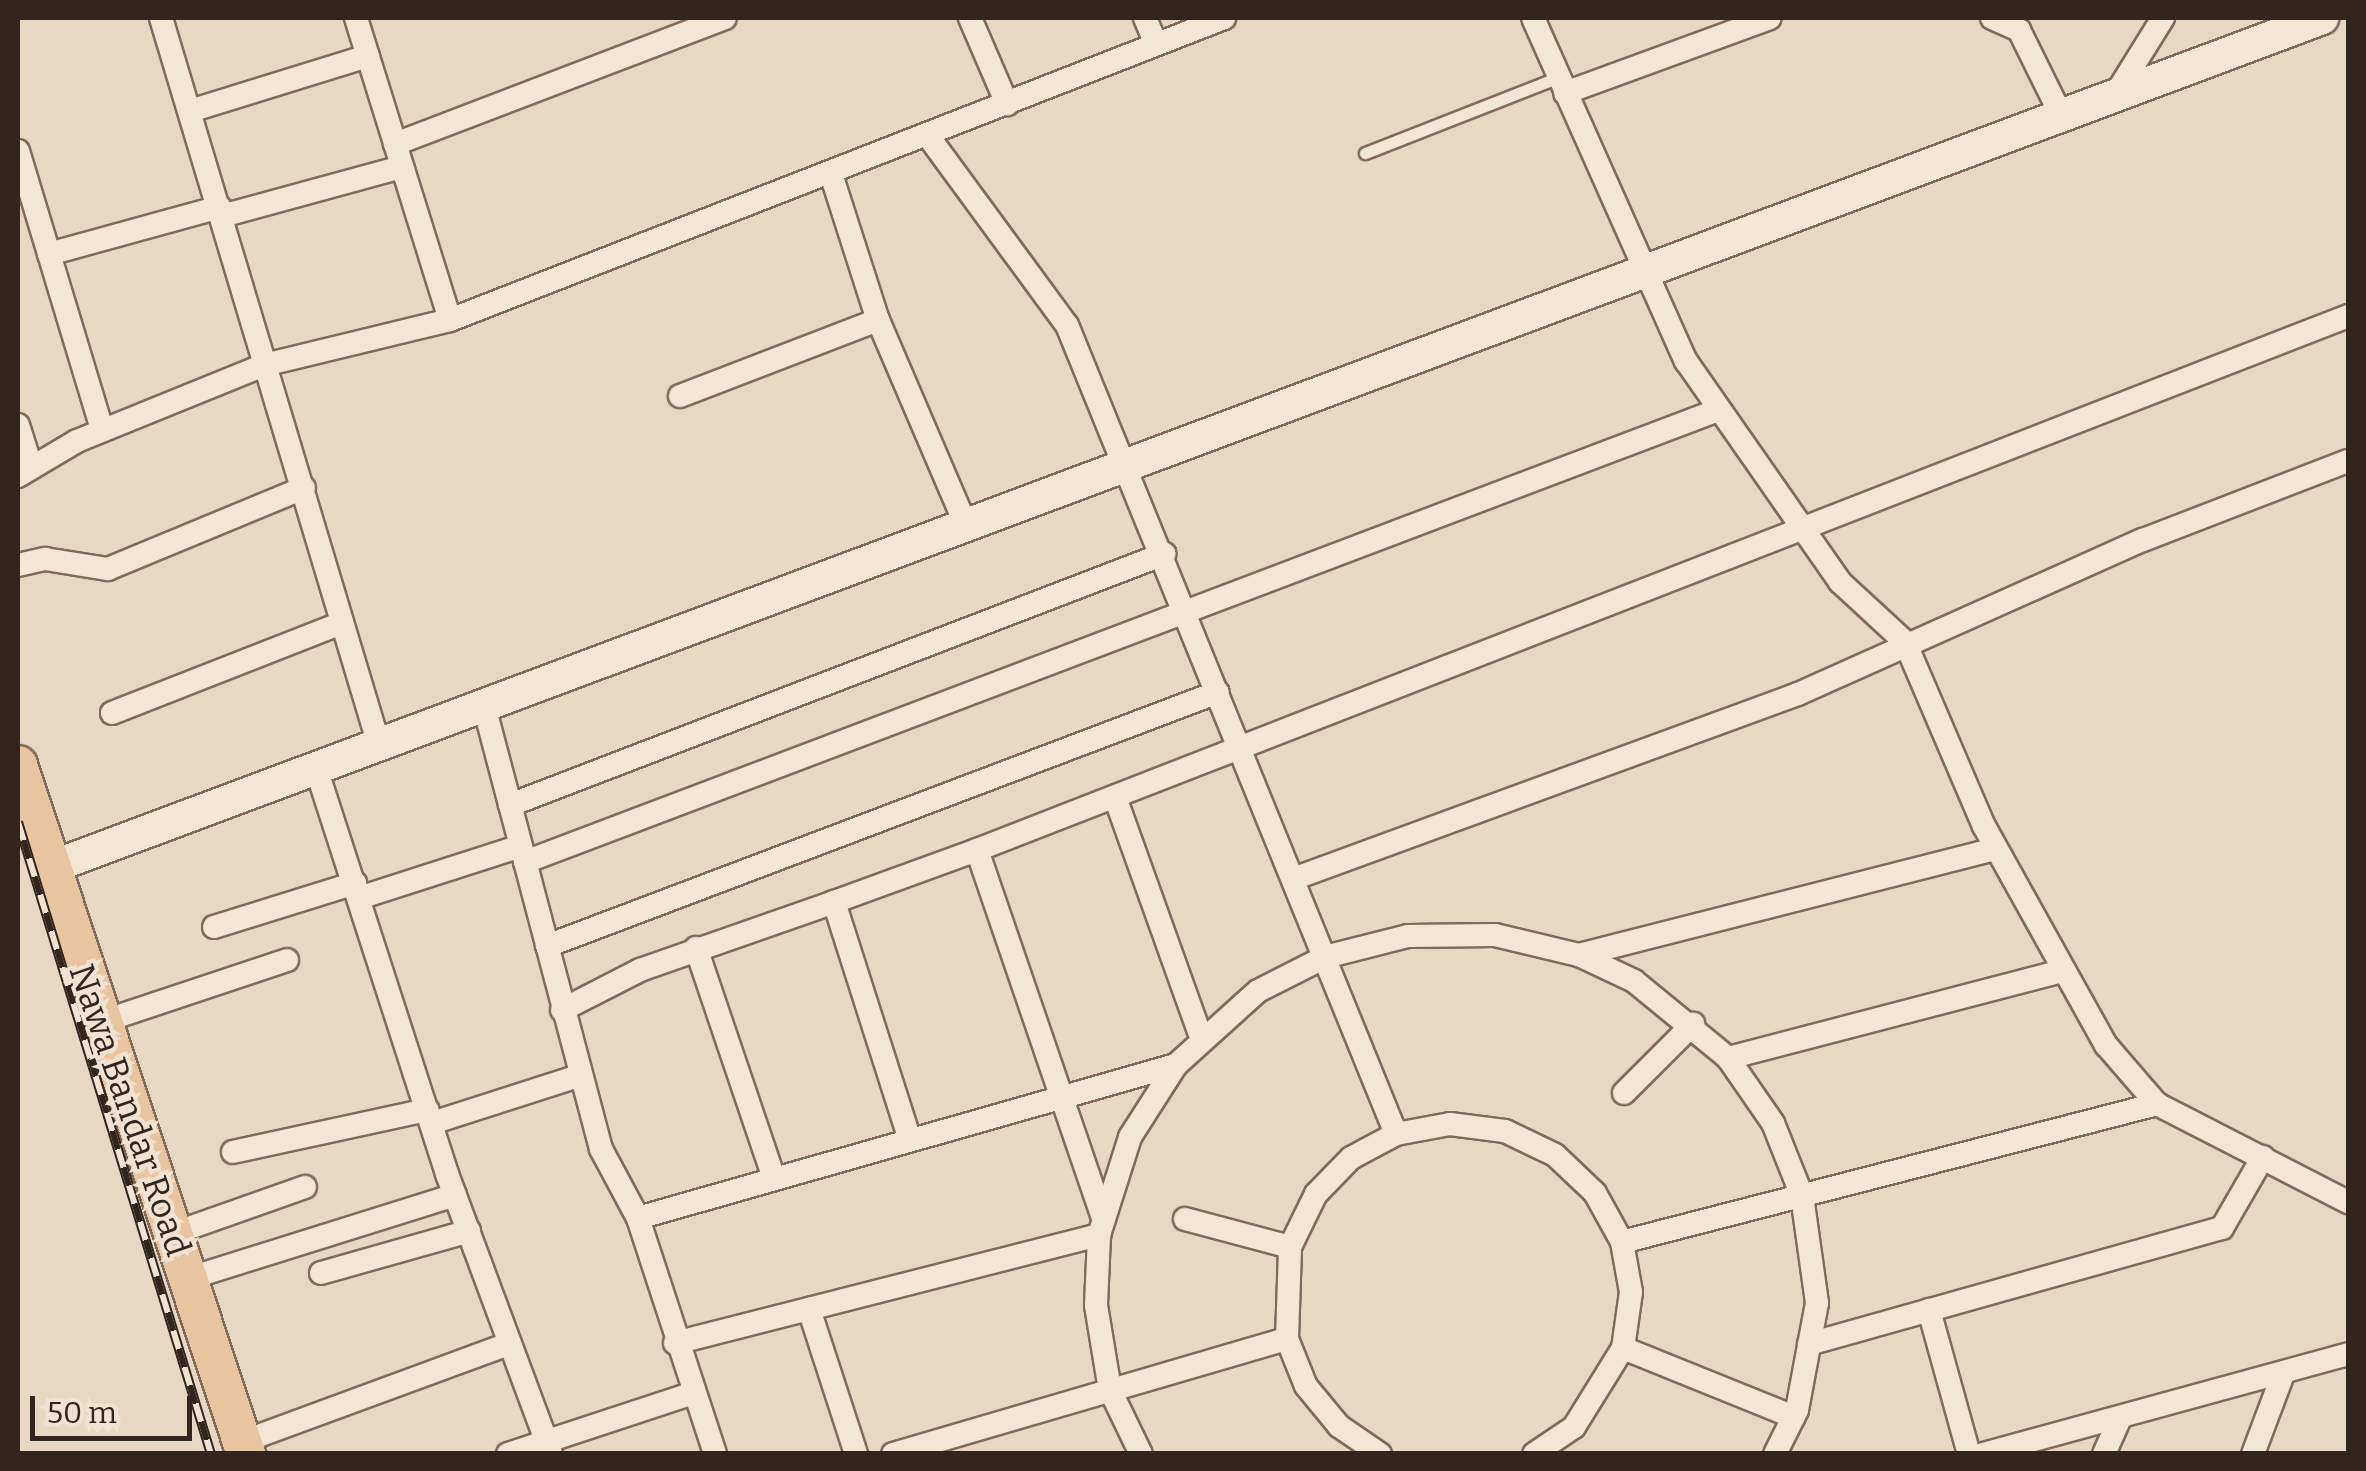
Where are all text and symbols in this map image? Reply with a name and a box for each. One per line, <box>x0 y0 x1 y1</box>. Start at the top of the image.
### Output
street label: Nawa Bandar Road <box>60 958 200 1262</box>
scale bar <box>35 1376 198 1438</box>
text: 50 m <box>47 1395 117 1431</box>

